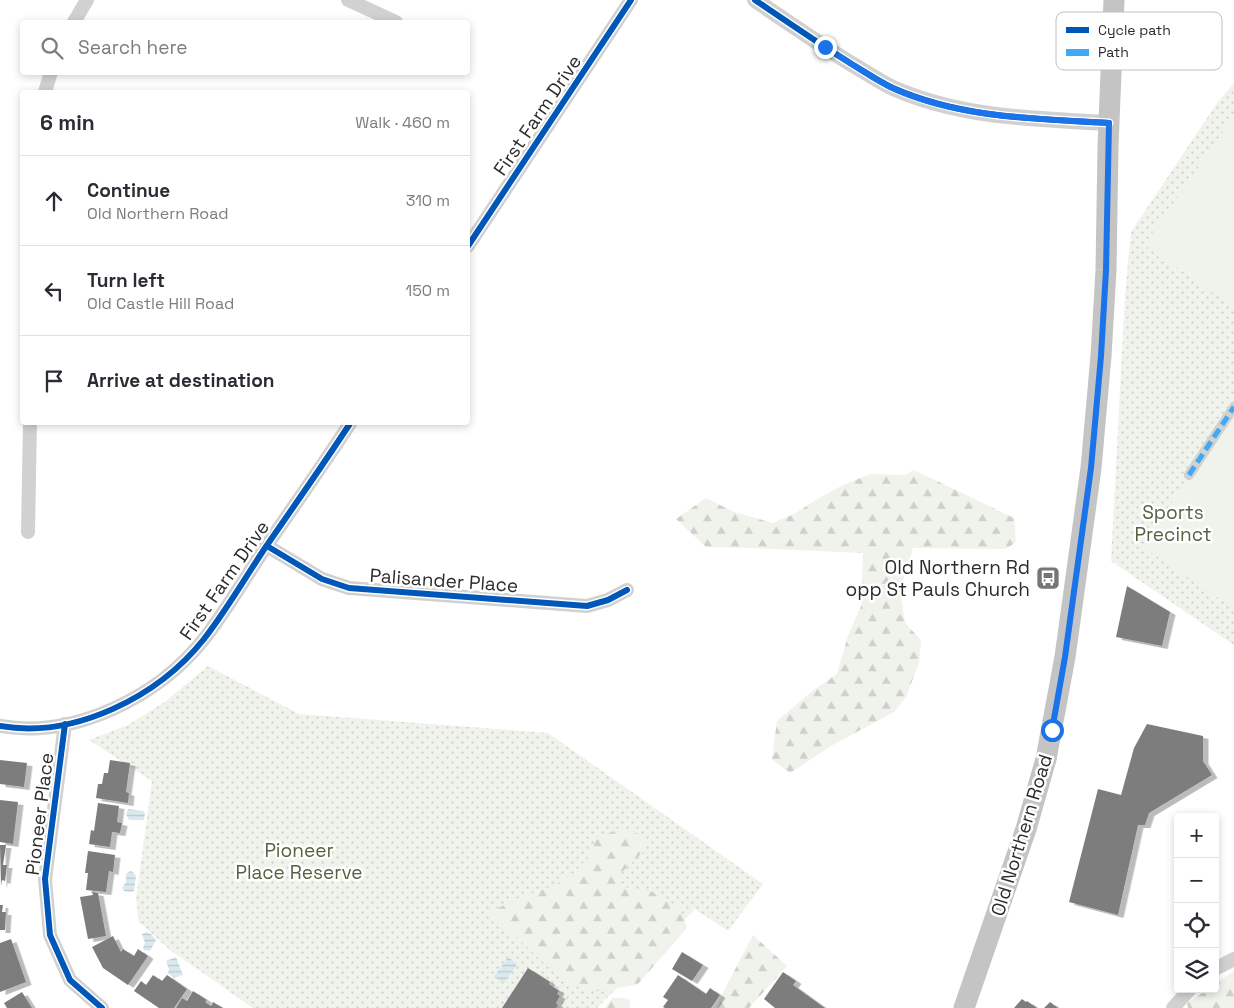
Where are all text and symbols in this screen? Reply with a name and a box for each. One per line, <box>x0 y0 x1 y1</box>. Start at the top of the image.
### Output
legend <box>1056 12 1222 70</box>
search box <box>20 20 470 75</box>
text: Cycle path <box>1098 21 1171 39</box>
icon: search <box>38 34 66 62</box>
text: Search here <box>78 35 188 60</box>
route end <box>814 36 837 59</box>
text: Path <box>1098 43 1129 61</box>
street label: First Farm Drive <box>488 50 587 180</box>
text: 6 min <box>40 109 95 136</box>
text: Walk · 460 m <box>355 112 450 133</box>
text: Continue <box>87 178 170 203</box>
icon: ahead <box>40 187 68 215</box>
text: 310 m <box>406 190 450 211</box>
text: Old Northern Road <box>87 203 228 224</box>
text: Turn left <box>87 268 165 293</box>
icon: left <box>40 277 68 305</box>
text: 150 m <box>406 280 450 301</box>
text: Old Castle Hill Road <box>87 293 234 314</box>
icon: arrive <box>40 367 68 395</box>
text: Arrive at destination <box>87 368 275 393</box>
park label: Sports Precinct <box>1135 500 1211 547</box>
street label: First Farm Drive <box>174 516 275 645</box>
place label: Old Northern Rd opp St Pauls Church <box>845 555 1030 602</box>
street label: Palisander Place <box>369 563 519 598</box>
bus stop icon: Old Northern Rd opp St Pauls Church <box>1035 565 1061 591</box>
route start <box>1041 719 1064 742</box>
street label: Pioneer Place <box>20 751 59 877</box>
street label: Old Northern Road <box>985 751 1058 919</box>
map controls <box>1174 813 1219 993</box>
button: + <box>1174 813 1219 858</box>
park label: Pioneer Place Reserve <box>236 838 363 885</box>
button: − <box>1174 858 1219 903</box>
button: locate <box>1174 903 1219 948</box>
button: layers <box>1174 948 1219 993</box>

